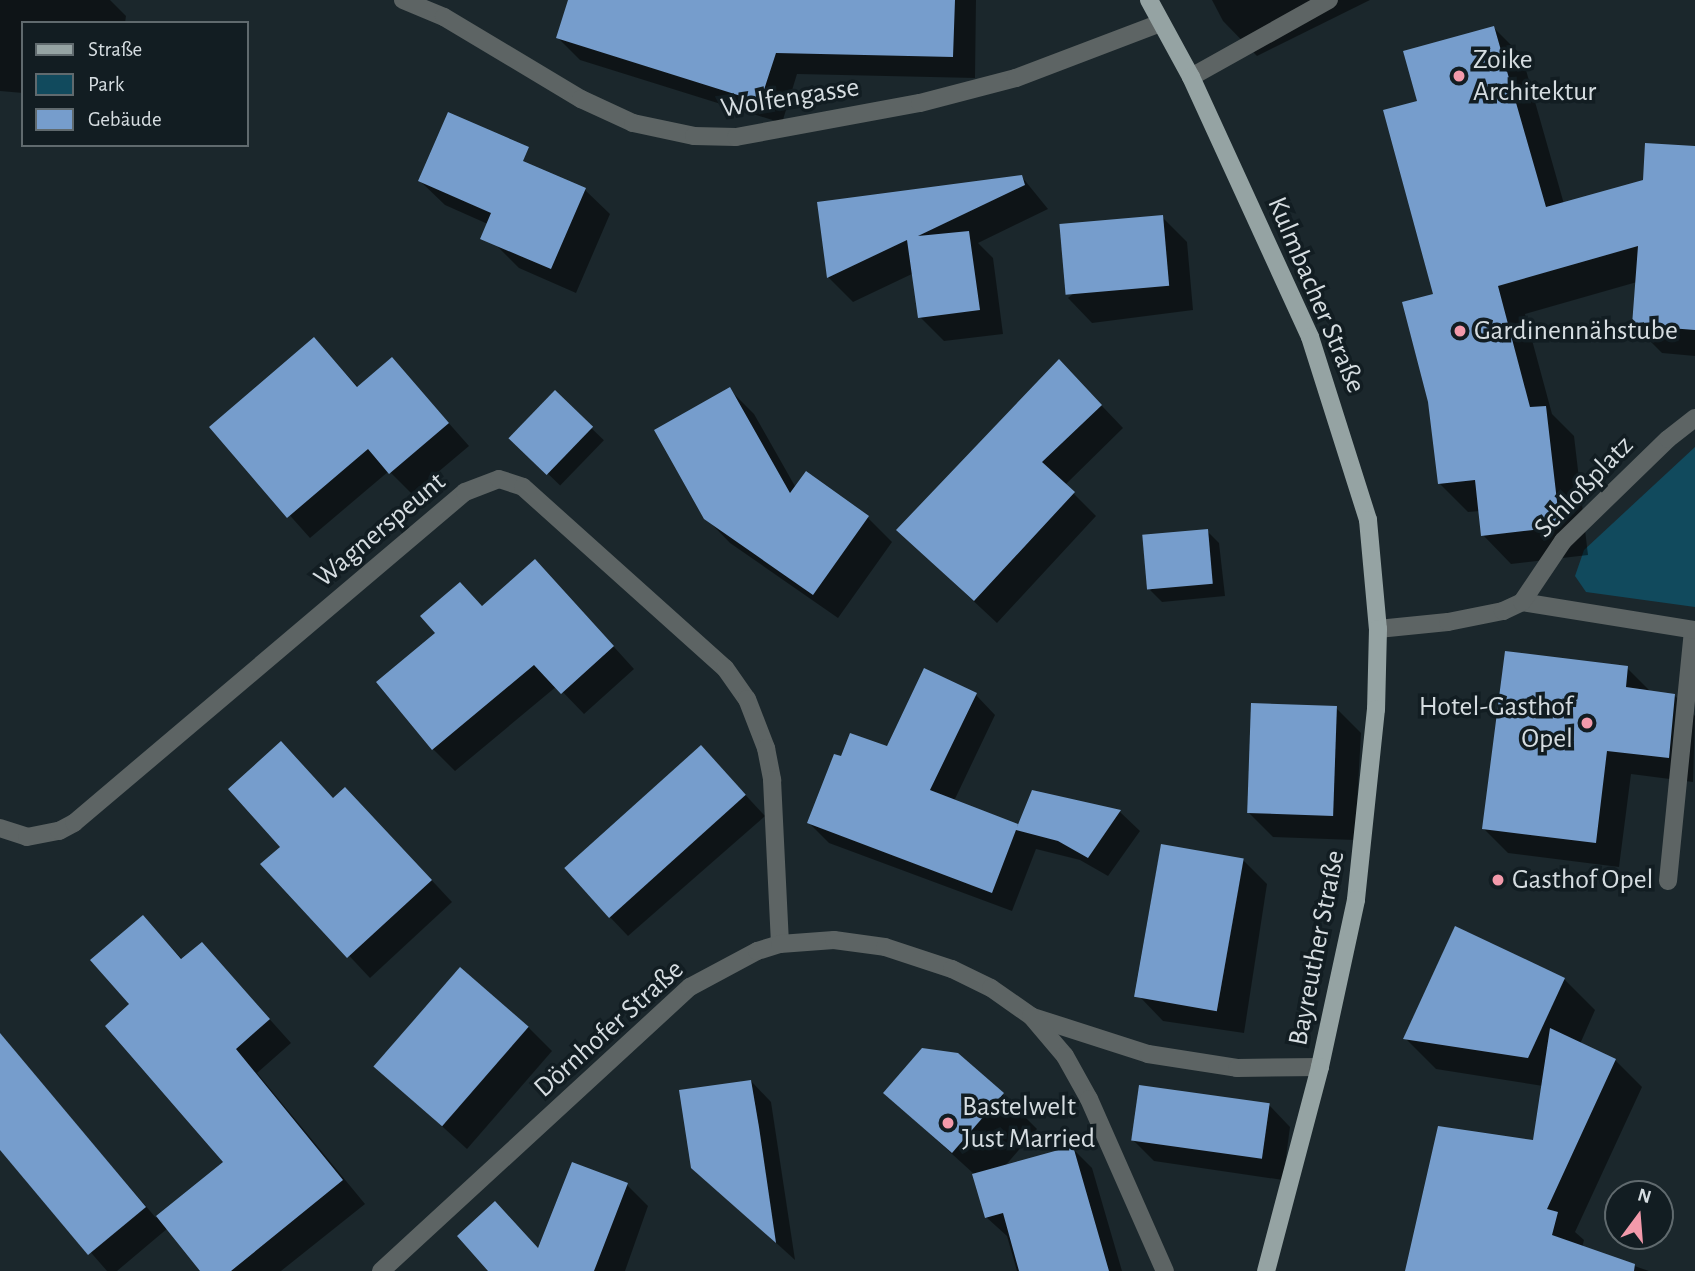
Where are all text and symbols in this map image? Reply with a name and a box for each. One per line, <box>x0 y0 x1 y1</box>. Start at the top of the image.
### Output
legend <box>21 21 248 147</box>
text: Straße <box>88 39 142 60</box>
place label: Zoike Architektur <box>1473 43 1596 109</box>
marker: Zoike Architektur <box>1451 68 1467 84</box>
street label: Wolfengasse <box>718 70 862 126</box>
text: Park <box>88 74 124 95</box>
text: Gebäude <box>88 109 162 130</box>
street label: Kulmbacher Straße <box>1260 192 1372 398</box>
place label: Gardinennähstube <box>1474 314 1678 348</box>
marker: Gardinennähstube <box>1452 323 1468 339</box>
street label: Schloßplatz <box>1527 429 1641 545</box>
street label: Wagnerspeunt <box>307 465 453 595</box>
place label: Hotel-Gasthof Opel <box>1419 690 1573 756</box>
marker: Hotel-Gasthof Opel <box>1579 715 1595 731</box>
street label: Bayreuther Straße <box>1282 848 1352 1048</box>
place label: Gasthof Opel <box>1512 863 1653 897</box>
marker: Gasthof Opel <box>1490 872 1506 888</box>
street label: Dörnhofer Straße <box>527 953 691 1105</box>
place label: Bastelwelt Just Married <box>962 1090 1095 1156</box>
marker: Bastelwelt Just Married <box>940 1115 956 1131</box>
north arrow <box>1604 1180 1674 1250</box>
text: N <box>1635 1185 1653 1207</box>

